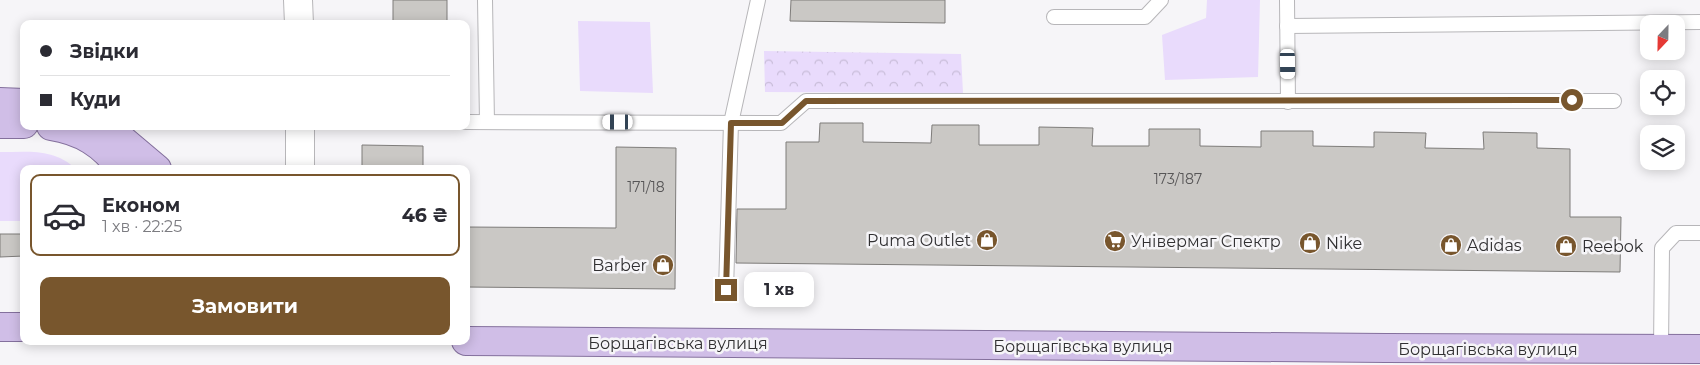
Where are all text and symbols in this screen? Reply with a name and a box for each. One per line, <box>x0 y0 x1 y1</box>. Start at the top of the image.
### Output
north arrow <box>1640 15 1685 60</box>
map controls <box>1640 15 1685 170</box>
text: Звідки <box>70 40 139 63</box>
car <box>1280 49 1295 79</box>
button: locate <box>1640 70 1685 115</box>
text: Куди <box>70 88 121 111</box>
route start <box>1561 89 1583 111</box>
car <box>603 115 633 130</box>
button: layers <box>1640 125 1685 170</box>
house number: 173/187 <box>1154 170 1202 188</box>
house number: 171/18 <box>627 178 665 196</box>
icon: car <box>42 193 87 238</box>
text: Економ <box>102 194 180 217</box>
text: 46 ₴ <box>402 204 448 227</box>
text: 1 хв · 22:25 <box>102 217 182 236</box>
shop icon: Puma Outlet <box>975 228 999 252</box>
supermarket icon: Універмаг Спектр <box>1103 229 1127 253</box>
place label: Puma Outlet <box>867 231 972 250</box>
shop icon: Nike <box>1298 231 1322 255</box>
place label: Універмаг Спектр <box>1131 232 1281 251</box>
shop icon: Adidas <box>1439 233 1463 257</box>
place label: Nike <box>1326 234 1362 253</box>
shop icon: Reebok <box>1554 234 1578 258</box>
place label: Adidas <box>1467 236 1522 255</box>
place label: Reebok <box>1582 237 1644 256</box>
shop icon: Barber <box>651 253 675 277</box>
place label: Barber <box>592 256 647 275</box>
callout: 1 хв <box>744 272 814 308</box>
button: Замовити <box>40 277 450 335</box>
route end <box>715 279 737 301</box>
text: 1 хв <box>764 280 794 299</box>
street label: Борщагівська вулиця <box>588 334 768 353</box>
street label: Борщагівська вулиця <box>993 337 1173 356</box>
street label: Борщагівська вулиця <box>1398 340 1578 359</box>

